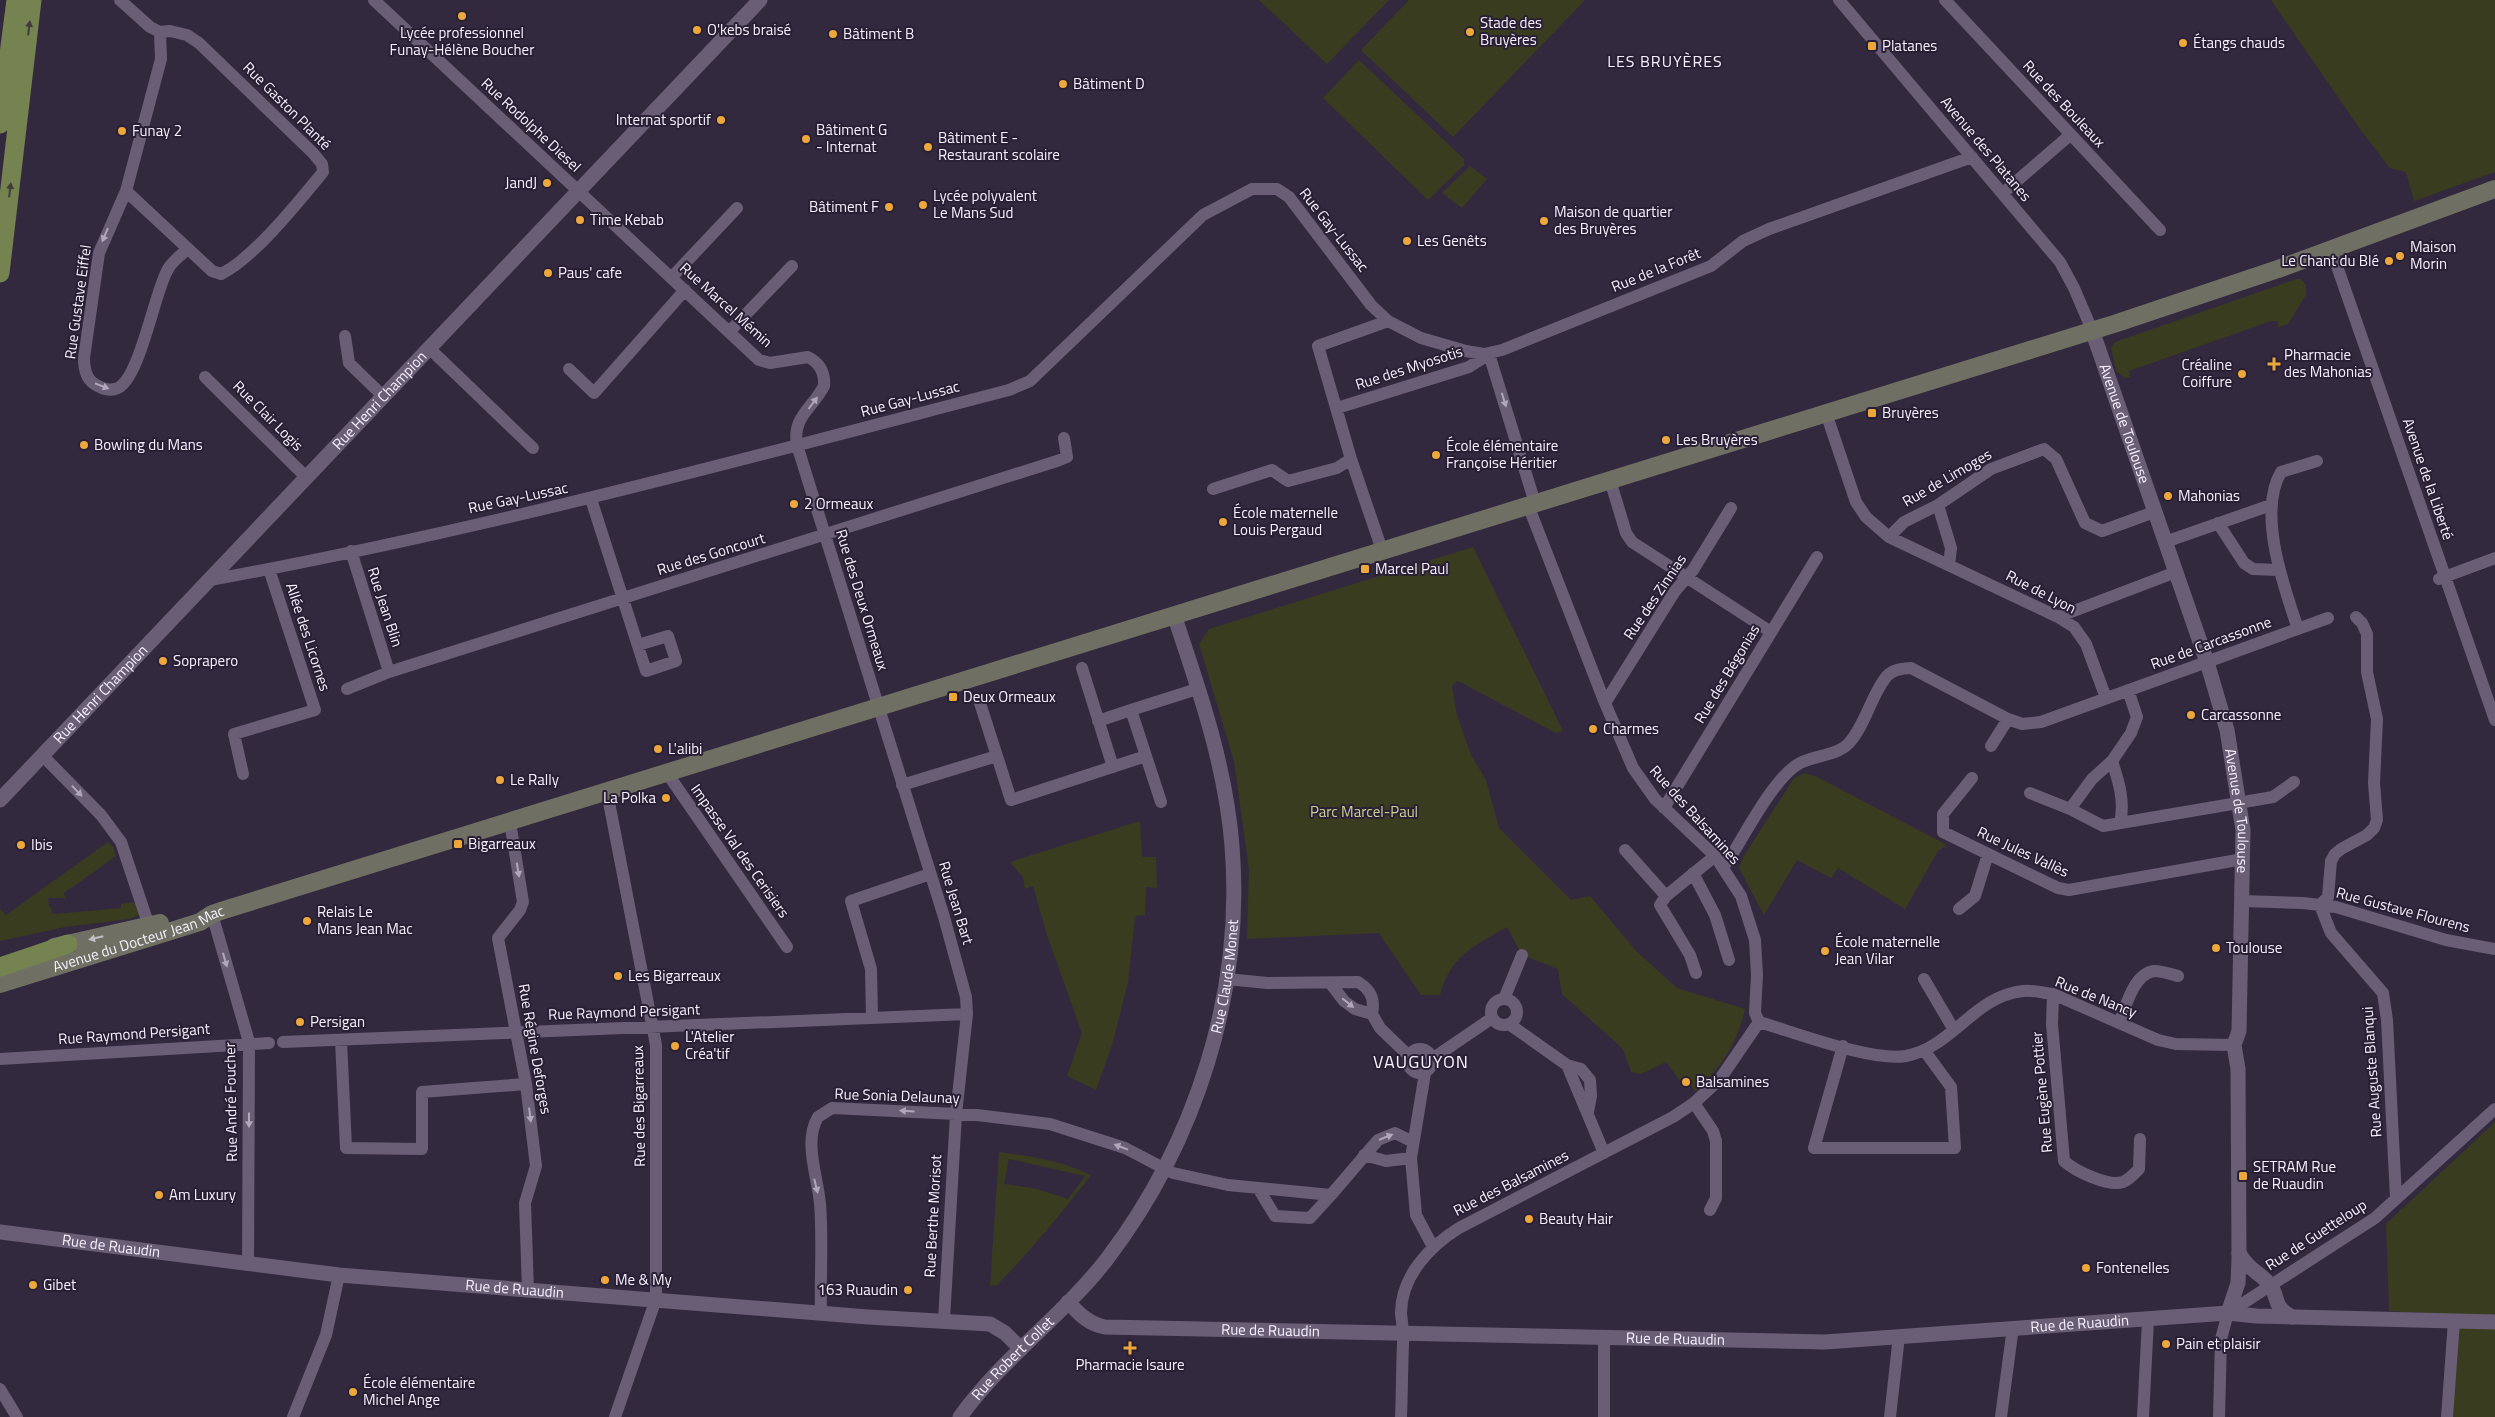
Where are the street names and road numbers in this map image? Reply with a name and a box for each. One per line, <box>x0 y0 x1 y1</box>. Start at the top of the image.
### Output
street label: Rue des Bouleaux <box>2018 55 2111 153</box>
street label: Rue Gaston Planté <box>238 56 337 155</box>
street label: Rue Rodolphe Diesel <box>476 72 587 177</box>
street label: Avenue des Platanes <box>1935 91 2037 206</box>
street label: Rue Gay-Lussac <box>1294 183 1375 277</box>
street label: Rue de la Forêt <box>1608 241 1705 298</box>
street label: Rue Gustave Eiffel <box>58 243 97 361</box>
street label: Rue Marcel Mémin <box>675 257 778 353</box>
street label: Rue des Myosotis <box>1352 339 1466 396</box>
street label: Rue Henri Champion <box>326 345 432 455</box>
street label: Avenue de Toulouse <box>2093 360 2156 486</box>
street label: Rue Gay-Lussac <box>858 374 962 423</box>
street label: Rue Clair Logis <box>228 375 309 456</box>
street label: Avenue de la Liberté <box>2397 415 2460 543</box>
street label: Rue de Limoges <box>1898 443 1996 513</box>
street label: Rue Gay-Lussac <box>466 476 570 519</box>
street label: Rue des Goncourt <box>654 526 768 581</box>
street label: Rue des Deux Ormeaux <box>830 526 895 674</box>
street label: Rue des Zinnias <box>1617 549 1692 644</box>
street label: Rue Jean Blin <box>362 564 409 650</box>
street label: Rue de Lyon <box>2002 564 2081 619</box>
street label: Allée des Licornes <box>280 580 337 694</box>
street label: Rue de Carcassonne <box>2147 610 2275 675</box>
street label: Rue des Bégonias <box>1688 620 1765 728</box>
street label: Rue Henri Champion <box>47 639 153 749</box>
street label: Avenue de Toulouse <box>2219 747 2255 873</box>
street label: Rue des Balsamines <box>1644 760 1746 870</box>
street label: Impasse Val des Cerisiers <box>685 779 795 922</box>
street label: Rue Jules Vallès <box>1973 820 2073 883</box>
street label: Rue Jean Bart <box>933 858 980 948</box>
street label: Rue Gustave Flourens <box>2334 881 2473 938</box>
street label: Avenue du Docteur Jean Mac <box>50 899 227 978</box>
street label: Rue Claude Monet <box>1204 918 1244 1036</box>
street label: Rue de Nancy <box>2052 970 2141 1023</box>
street label: Rue Régine Deforges <box>513 982 558 1116</box>
street label: Rue Raymond Persigant <box>548 997 701 1026</box>
street label: Rue Auguste Blanqui <box>2355 1006 2388 1138</box>
street label: Rue Raymond Persigant <box>57 1017 211 1050</box>
street label: Rue Eugène Pottier <box>2025 1030 2058 1154</box>
street label: Rue André Foucher <box>218 1042 243 1162</box>
street label: Rue des Bigarreaux <box>626 1045 651 1167</box>
street label: Rue Sonia Delaunay <box>834 1082 960 1109</box>
street label: Rue des Balsamines <box>1449 1143 1573 1222</box>
street label: Rue Berthe Morisot <box>918 1153 947 1278</box>
street label: Rue de Guetteloup <box>2260 1193 2371 1276</box>
street label: Rue de Ruaudin <box>61 1228 162 1263</box>
street label: Rue de Ruaudin <box>465 1273 565 1304</box>
street label: Rue de Ruaudin <box>2030 1308 2130 1338</box>
street label: Rue Robert Collet <box>965 1310 1060 1405</box>
street label: Rue de Ruaudin <box>1221 1317 1320 1342</box>
street label: Rue de Ruaudin <box>1626 1326 1725 1351</box>

